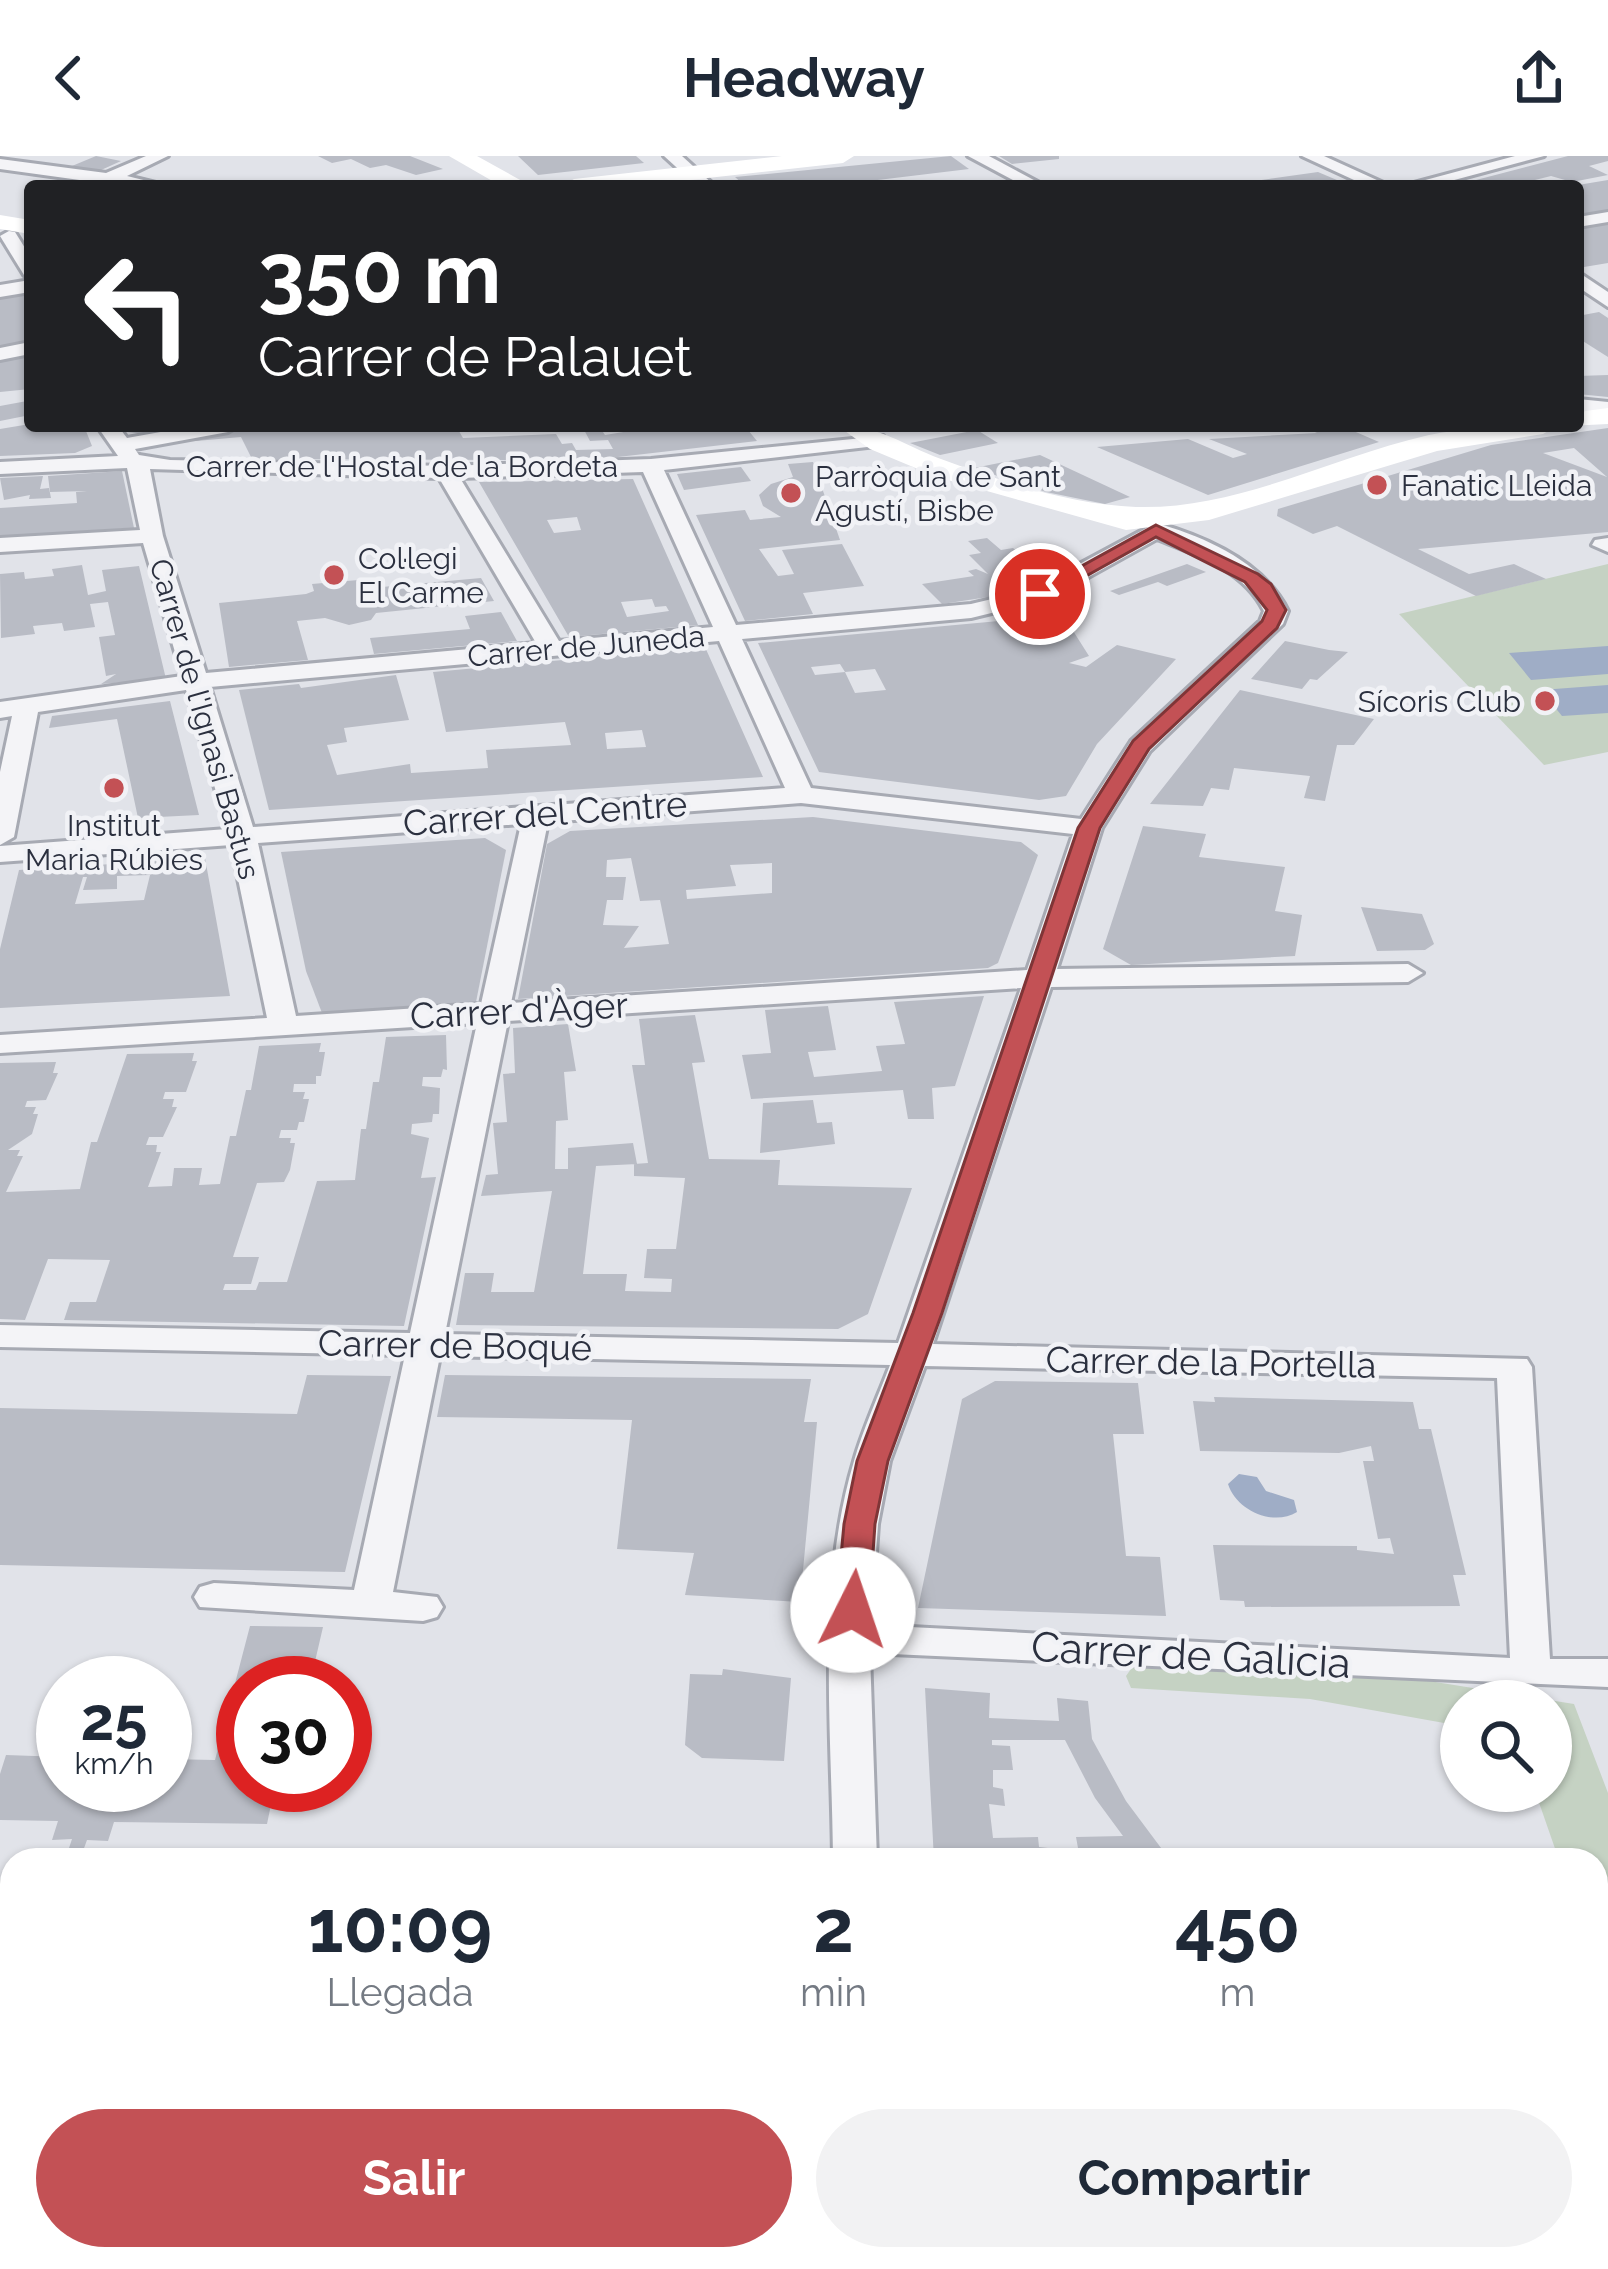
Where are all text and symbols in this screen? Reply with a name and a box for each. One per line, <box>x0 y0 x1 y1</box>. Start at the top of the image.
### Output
icon: back <box>36 45 102 111</box>
icon: share <box>1506 45 1572 111</box>
text: Headway <box>683 46 925 110</box>
text: 350 m <box>258 224 501 323</box>
icon: left <box>60 228 216 384</box>
text: Carrer de Palauet <box>258 325 692 389</box>
street label: Carrer de l'Hostal de la Bordeta <box>186 449 618 484</box>
place label: Parròquia de Sant Agustí, Bisbe <box>815 459 1061 528</box>
place label: Fanatic Lleida <box>1401 468 1592 503</box>
marker: Fanatic Lleida <box>1364 472 1390 498</box>
marker: Parròquia de Sant Agustí, Bisbe <box>778 480 804 506</box>
place label: Col·legi El Carme <box>358 541 484 610</box>
pin <box>989 543 1091 645</box>
street label: Carrer de l'Ignasi Bastus <box>142 555 268 883</box>
icon: arrive <box>1007 561 1073 627</box>
marker: Col·legi El Carme <box>321 562 347 588</box>
street label: Carrer de Juneda <box>466 618 706 674</box>
place label: Sícoris Club <box>1358 684 1521 719</box>
marker: Sícoris Club <box>1532 688 1558 714</box>
marker: Institut Maria Rúbies <box>101 775 127 801</box>
street label: Carrer del Centre <box>402 782 688 844</box>
place label: Institut Maria Rúbies <box>25 808 203 877</box>
street label: Carrer d'Àger <box>409 983 629 1037</box>
street label: Carrer de Boqué <box>318 1322 592 1368</box>
street label: Carrer de la Portella <box>1045 1338 1377 1386</box>
position arrow <box>790 1547 916 1673</box>
street label: Carrer de Galicia <box>1030 1622 1352 1688</box>
speed limit sign: 30 <box>216 1656 372 1812</box>
map controls <box>1440 1680 1572 1812</box>
button: search <box>1440 1680 1572 1812</box>
text: 25 <box>80 1684 148 1754</box>
text: km/h <box>74 1746 154 1781</box>
text: 10:09 <box>308 1884 492 1969</box>
text: 2 <box>813 1884 854 1969</box>
text: 450 <box>1175 1884 1300 1969</box>
text: Llegada <box>326 1969 474 2015</box>
text: min <box>800 1969 867 2015</box>
text: m <box>1220 1969 1255 2015</box>
button: Salir <box>36 2109 792 2247</box>
button: Compartir <box>816 2109 1572 2247</box>

